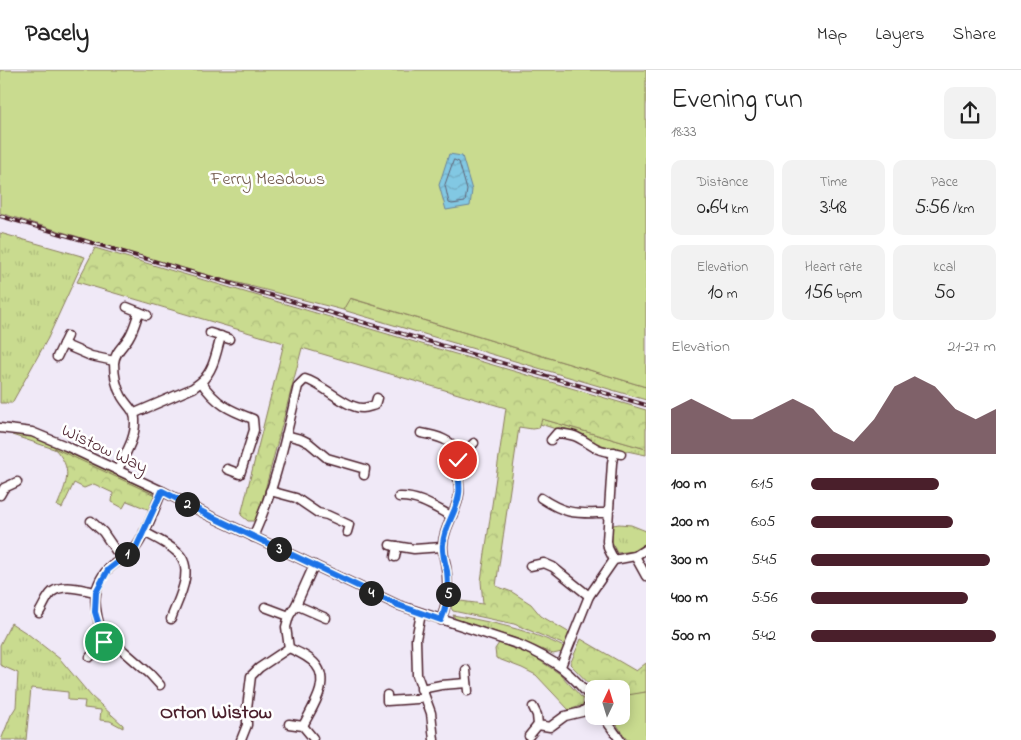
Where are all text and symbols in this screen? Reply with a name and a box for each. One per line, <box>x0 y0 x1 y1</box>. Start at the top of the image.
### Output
text: Pacely <box>25 17 89 52</box>
text: Map <box>817 22 847 48</box>
text: Layers <box>875 22 925 48</box>
text: Share <box>953 22 996 48</box>
text: Evening run <box>671 80 803 121</box>
button: share <box>944 87 996 139</box>
text: 18:33 <box>671 120 697 144</box>
park label: Ferry Meadows <box>210 167 325 193</box>
text: Distance <box>697 172 748 193</box>
text: Time <box>820 172 847 193</box>
text: Pace <box>931 172 958 193</box>
text: 0.64 <box>697 193 728 223</box>
text: 3:48 <box>820 193 847 223</box>
text: 5:56 <box>915 193 950 223</box>
text: km <box>728 199 748 220</box>
text: /km <box>950 199 974 220</box>
text: Elevation <box>697 257 748 278</box>
text: Heart rate <box>805 257 862 278</box>
text: kcal <box>933 257 956 278</box>
text: 10 <box>707 278 723 308</box>
text: 156 <box>805 278 833 308</box>
text: 50 <box>934 278 955 308</box>
text: m <box>723 284 738 305</box>
text: bpm <box>833 284 862 305</box>
text: Elevation <box>671 335 730 359</box>
text: 21–27 m <box>947 335 996 359</box>
street label: Wistow Way <box>57 418 152 481</box>
pin <box>437 439 479 481</box>
icon: check <box>444 446 472 474</box>
text: 100 m <box>671 472 706 496</box>
text: 6:15 <box>751 472 774 496</box>
pin: 2 <box>174 492 200 516</box>
text: 2 <box>184 494 191 515</box>
text: 200 m <box>671 510 709 534</box>
text: 6:05 <box>751 510 775 534</box>
pin: 3 <box>266 536 292 562</box>
text: 3 <box>277 539 282 560</box>
pin: 1 <box>114 542 140 566</box>
text: 1 <box>125 544 130 565</box>
text: 300 m <box>671 548 708 572</box>
text: 5:45 <box>751 548 777 572</box>
pin: 4 <box>358 580 384 606</box>
pin: 5 <box>436 582 460 606</box>
text: 4 <box>369 583 374 604</box>
text: 5 <box>444 584 453 605</box>
text: 400 m <box>671 586 708 610</box>
text: 5:56 <box>751 586 778 610</box>
pin <box>83 621 125 663</box>
text: 500 m <box>671 624 710 648</box>
text: 5:42 <box>751 624 776 648</box>
icon: arrive <box>90 628 118 656</box>
north arrow <box>585 680 630 725</box>
map controls <box>585 680 630 725</box>
district label: Orton Wistow <box>160 699 272 728</box>

